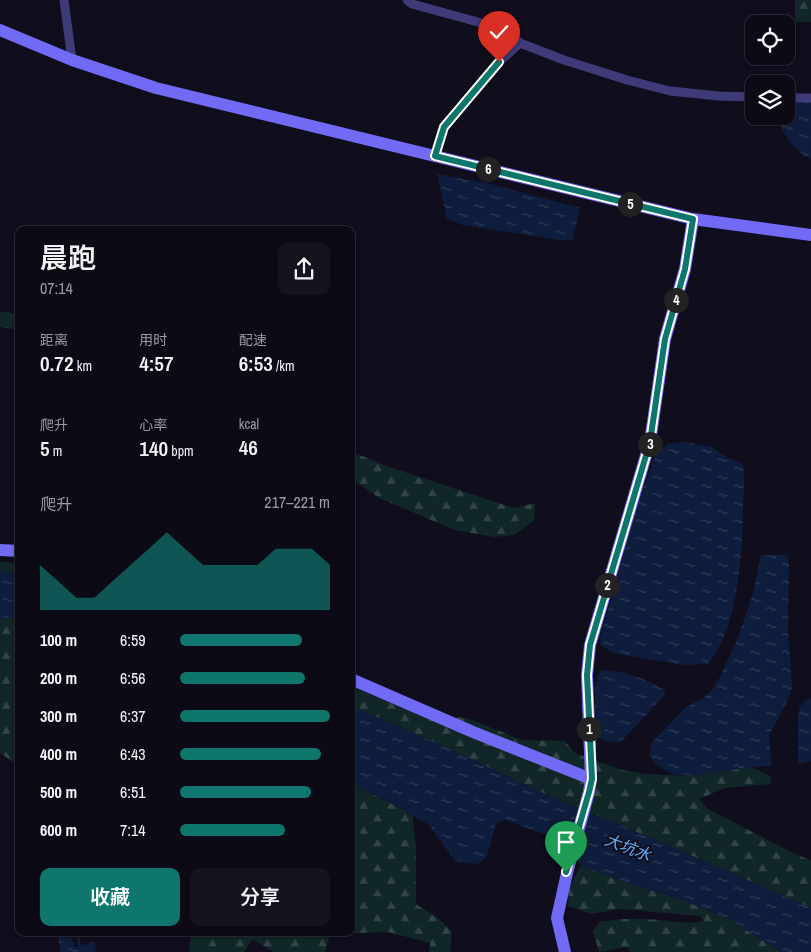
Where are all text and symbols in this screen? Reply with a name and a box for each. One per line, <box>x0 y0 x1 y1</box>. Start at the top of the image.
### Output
pin <box>478 11 520 62</box>
map controls <box>745 15 795 125</box>
button: locate <box>745 15 795 65</box>
icon: check <box>485 18 513 46</box>
button: layers <box>745 75 795 125</box>
pin: 6 <box>476 156 500 182</box>
text: 6 <box>485 160 492 178</box>
pin: 5 <box>618 192 642 216</box>
text: 5 <box>627 195 634 213</box>
text: 晨跑 <box>40 239 96 277</box>
button: share <box>278 243 330 295</box>
text: 07:14 <box>40 277 73 299</box>
pin: 4 <box>664 288 688 312</box>
text: 4 <box>673 291 680 309</box>
text: 距离 <box>40 331 68 349</box>
text: 用时 <box>139 331 167 349</box>
text: 配速 <box>239 331 267 349</box>
text: 0.72 <box>40 349 74 378</box>
text: 4:57 <box>139 349 173 378</box>
text: 6:53 <box>239 349 273 378</box>
text: km <box>74 357 92 375</box>
text: /km <box>273 357 295 375</box>
text: kcal <box>239 415 259 433</box>
text: 爬升 <box>40 416 68 434</box>
text: 心率 <box>139 416 167 434</box>
pin: 3 <box>638 432 662 456</box>
text: 46 <box>239 433 258 462</box>
text: 5 <box>40 434 50 463</box>
text: 140 <box>139 434 168 463</box>
text: 3 <box>647 435 654 453</box>
text: m <box>50 442 62 460</box>
text: bpm <box>168 442 194 460</box>
text: 217–221 m <box>264 491 330 513</box>
text: 爬升 <box>40 493 72 515</box>
pin: 2 <box>594 572 620 598</box>
text: 2 <box>604 576 611 594</box>
text: 100 m <box>40 629 77 651</box>
text: 6:59 <box>120 629 146 651</box>
text: 200 m <box>40 667 77 689</box>
text: 6:56 <box>120 667 146 689</box>
text: 300 m <box>40 705 77 727</box>
text: 6:37 <box>120 705 146 727</box>
pin: 1 <box>576 716 602 742</box>
text: 1 <box>586 720 593 738</box>
text: 400 m <box>40 743 77 765</box>
text: 6:43 <box>120 743 146 765</box>
text: 500 m <box>40 781 77 803</box>
text: 6:51 <box>120 781 146 803</box>
text: 600 m <box>40 819 77 841</box>
text: 7:14 <box>120 819 146 841</box>
pin <box>545 821 587 872</box>
icon: arrive <box>552 828 580 856</box>
water label: 大坑水 <box>602 828 655 866</box>
button: 收藏 <box>40 868 180 926</box>
button: 分享 <box>190 868 330 926</box>

